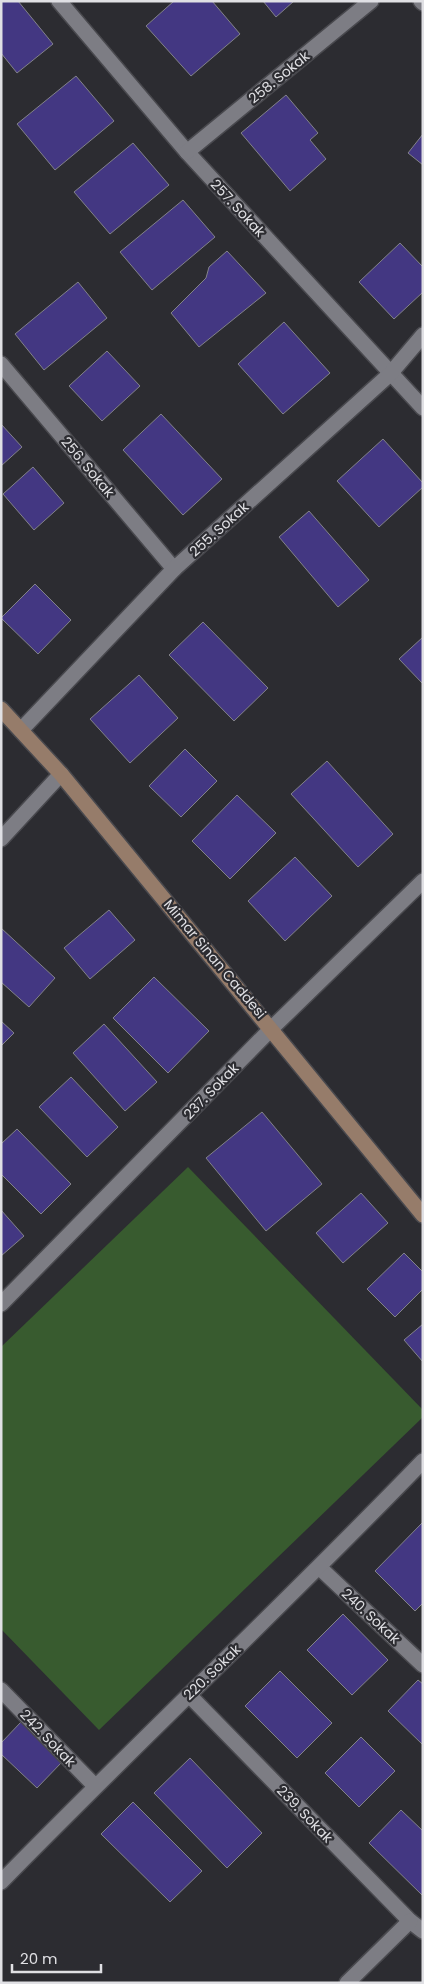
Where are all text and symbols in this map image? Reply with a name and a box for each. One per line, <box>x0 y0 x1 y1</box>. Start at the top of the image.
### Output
street label: 258. Sokak <box>244 46 314 108</box>
street label: 257. Sokak <box>206 175 270 242</box>
street label: 256. Sokak <box>57 432 120 502</box>
street label: 255. Sokak <box>185 496 254 561</box>
street label: Mimar Sinan Caddesi <box>159 895 271 1023</box>
street label: 237. Sokak <box>179 1058 244 1124</box>
street label: 240. Sokak <box>337 1584 405 1649</box>
street label: 220. Sokak <box>179 1639 246 1704</box>
street label: 242. Sokak <box>16 1705 81 1772</box>
street label: 239. Sokak <box>273 1781 338 1848</box>
scale bar <box>12 1942 101 1974</box>
text: 20 m <box>20 1948 58 1969</box>

